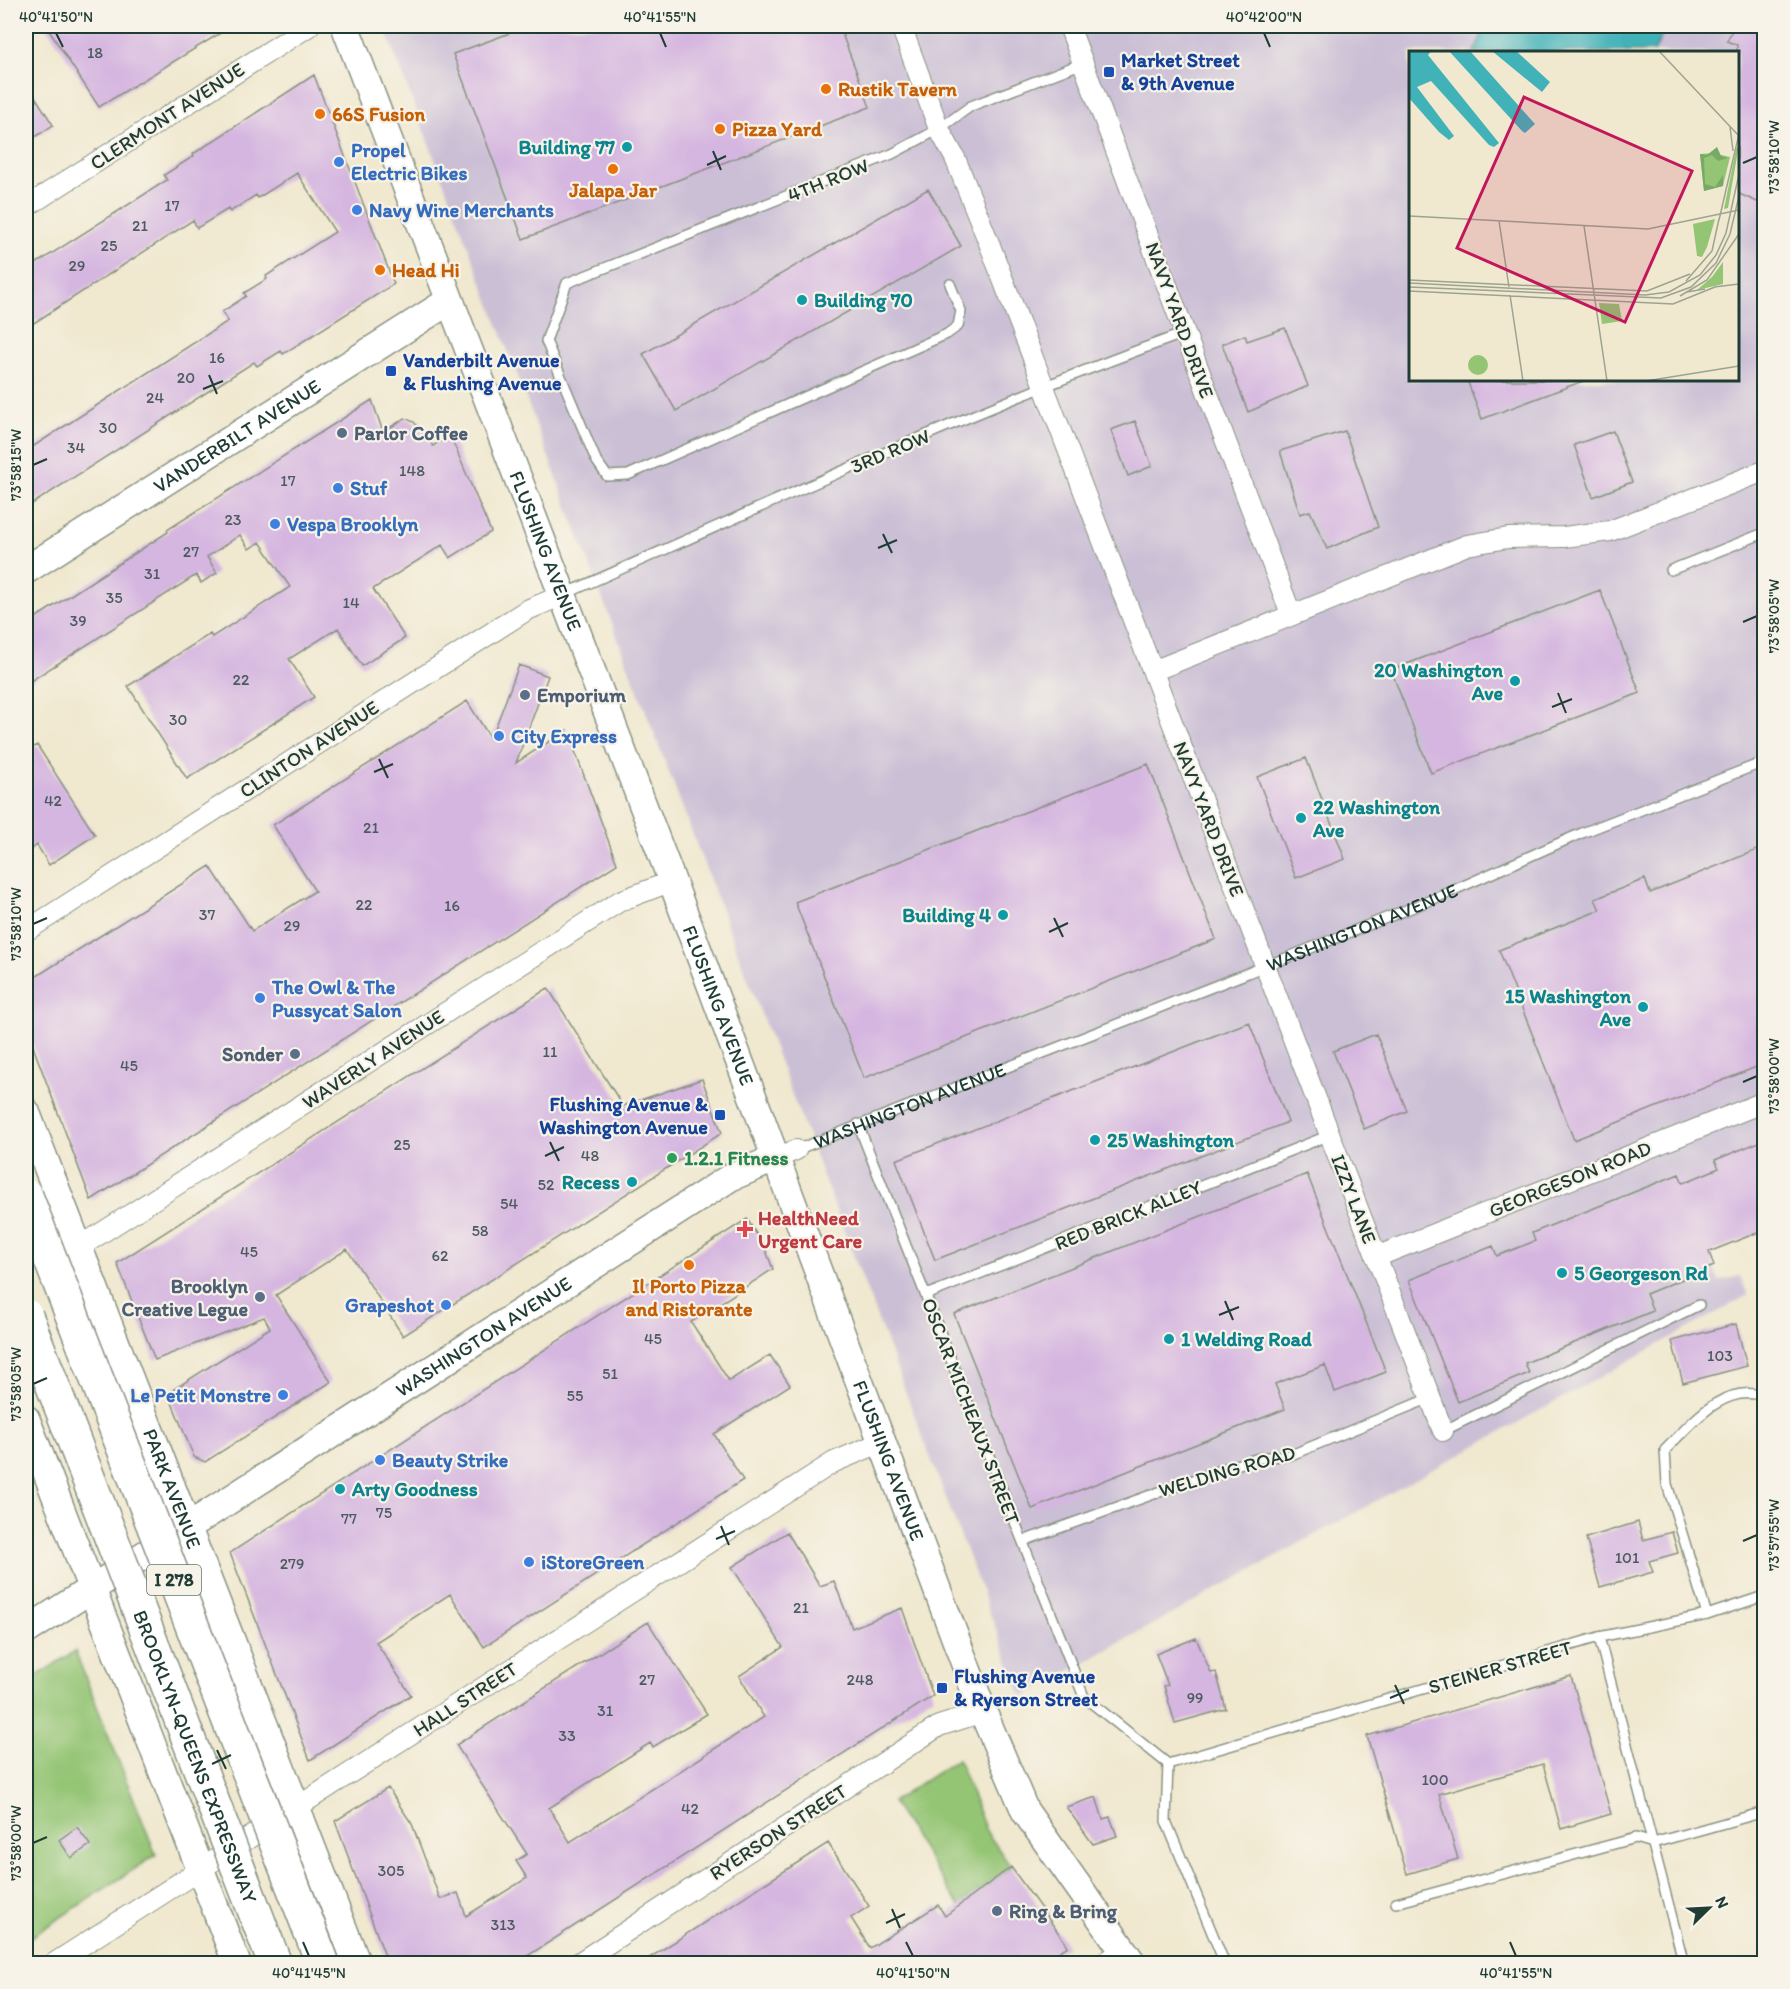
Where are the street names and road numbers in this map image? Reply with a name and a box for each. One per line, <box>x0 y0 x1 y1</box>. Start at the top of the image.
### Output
street label: CLERMONT AVENUE <box>85 57 249 175</box>
street label: 4TH ROW <box>784 153 872 207</box>
street label: NAVY YARD DRIVE <box>1141 239 1219 401</box>
street label: VANDERBILT AVENUE <box>149 374 325 498</box>
street label: 3RD ROW <box>847 424 933 478</box>
street label: FLUSHING AVENUE <box>504 468 587 634</box>
street label: CLINTON AVENUE <box>235 695 383 803</box>
street label: NAVY YARD DRIVE <box>1168 738 1250 900</box>
street label: WASHINGTON AVENUE <box>1262 878 1461 977</box>
street label: FLUSHING AVENUE <box>678 922 759 1089</box>
street label: WAVERLY AVENUE <box>298 1004 448 1114</box>
street label: WASHINGTON AVENUE <box>810 1057 1009 1154</box>
street label: GEORGESON ROAD <box>1485 1135 1655 1223</box>
street label: IZZY LANE <box>1326 1151 1382 1247</box>
street label: RED BRICK ALLEY <box>1051 1174 1205 1255</box>
street label: WASHINGTON AVENUE <box>391 1271 576 1402</box>
street label: OSCAR MICHEAUX STREET <box>917 1294 1025 1528</box>
street label: FLUSHING AVENUE <box>848 1377 930 1544</box>
street label: PARK AVENUE <box>138 1425 206 1552</box>
street label: WELDING ROAD <box>1156 1440 1298 1502</box>
road number: I 278 <box>147 1565 201 1595</box>
street label: BROOKLYN-QUEENS EXPRESSWAY <box>128 1607 263 1907</box>
street label: STEINER STREET <box>1426 1635 1574 1699</box>
street label: HALL STREET <box>408 1656 522 1742</box>
street label: RYERSON STREET <box>705 1779 851 1885</box>

